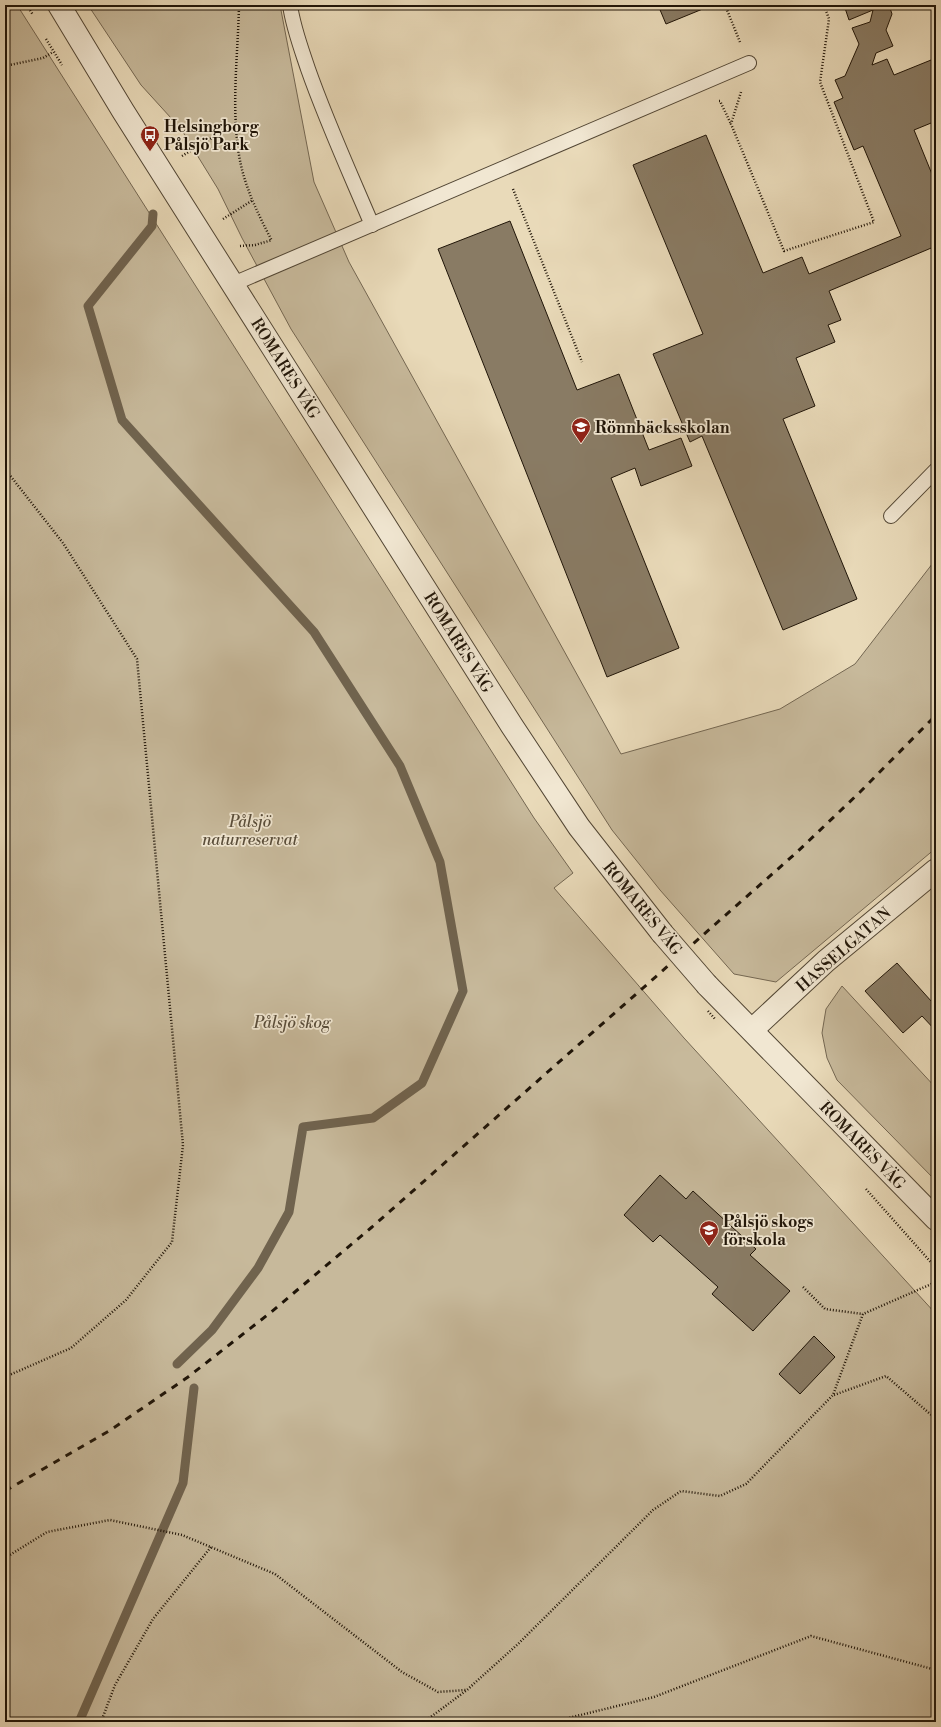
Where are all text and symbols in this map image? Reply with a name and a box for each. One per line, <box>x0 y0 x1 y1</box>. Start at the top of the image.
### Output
place label: Helsingborg Pålsjö Park <box>164 117 259 155</box>
bus stop icon: Helsingborg Pålsjö Park <box>139 124 161 152</box>
street label: ROMARES VÄG <box>246 314 325 423</box>
school or university icon: Rönnbäcksskolan <box>570 416 592 444</box>
place label: Rönnbäcksskolan <box>595 418 730 438</box>
street label: ROMARES VÄG <box>419 588 498 697</box>
park label: Pålsjö naturreservat <box>202 812 298 850</box>
street label: ROMARES VÄG <box>598 857 687 960</box>
street label: HASSELGATAN <box>792 903 895 996</box>
park label: Pålsjö skog <box>253 1013 331 1033</box>
street label: ROMARES VÄG <box>815 1097 910 1194</box>
place label: Pålsjö skogs förskola <box>723 1212 813 1250</box>
school or university icon: Pålsjö skogs förskola <box>698 1219 720 1247</box>

